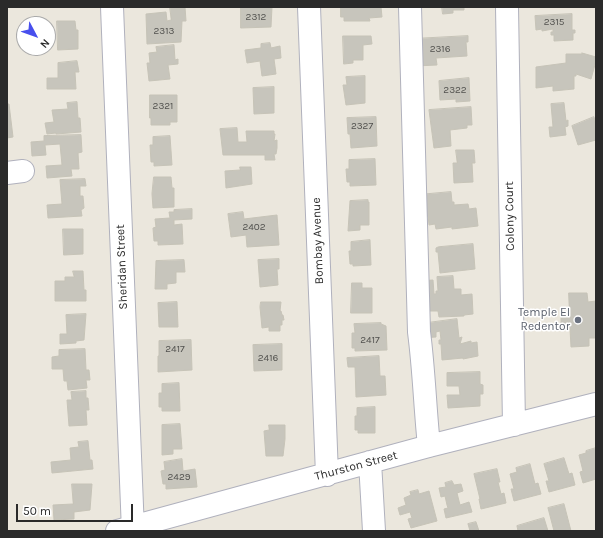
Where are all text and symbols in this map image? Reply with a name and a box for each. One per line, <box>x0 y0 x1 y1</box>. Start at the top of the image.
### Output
house number: 2312 <box>246 11 266 23</box>
north arrow <box>16 16 56 56</box>
house number: 2315 <box>544 16 564 28</box>
house number: 2313 <box>154 25 174 37</box>
text: N <box>37 36 52 51</box>
house number: 2316 <box>430 43 450 55</box>
house number: 2322 <box>443 84 467 96</box>
house number: 2321 <box>153 100 173 112</box>
house number: 2327 <box>351 120 373 132</box>
street label: Colony Court <box>502 181 518 251</box>
street label: Bombay Avenue <box>309 197 327 285</box>
house number: 2402 <box>242 221 266 233</box>
street label: Sheridan Street <box>113 224 131 310</box>
place label: Temple El Redentor <box>518 306 570 334</box>
marker: Temple El Redentor <box>573 315 583 325</box>
house number: 2417 <box>360 334 380 346</box>
house number: 2417 <box>165 343 185 355</box>
house number: 2416 <box>258 352 278 364</box>
street label: Thurston Street <box>313 448 399 484</box>
house number: 2429 <box>168 471 190 483</box>
scale bar <box>18 496 135 522</box>
text: 50 m <box>23 504 51 518</box>

